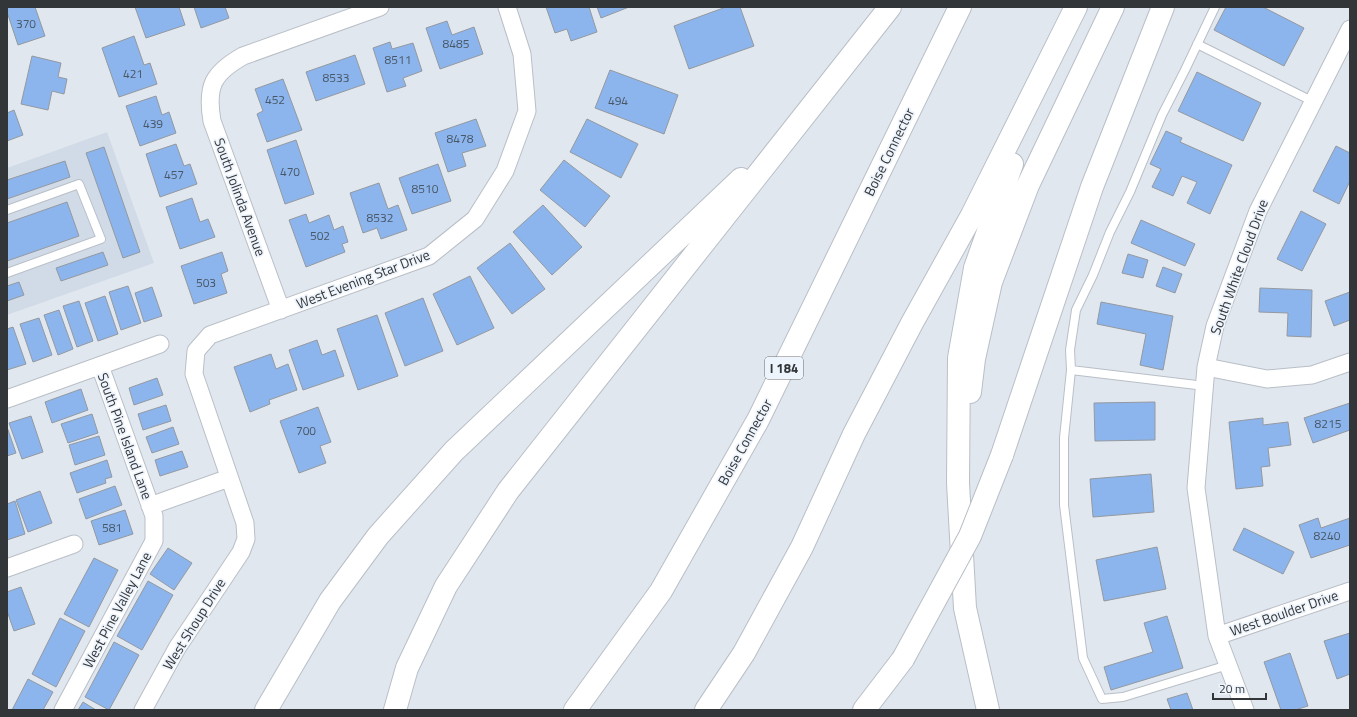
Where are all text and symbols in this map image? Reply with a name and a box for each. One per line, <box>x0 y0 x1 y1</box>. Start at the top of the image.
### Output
house number: 370 <box>16 14 36 33</box>
house number: 8485 <box>443 34 470 53</box>
house number: 8511 <box>385 50 411 69</box>
house number: 421 <box>123 64 143 83</box>
house number: 8533 <box>323 68 349 87</box>
house number: 452 <box>265 90 285 109</box>
house number: 494 <box>608 91 628 110</box>
street label: Boise Connector <box>858 104 919 200</box>
house number: 439 <box>143 114 163 133</box>
house number: 8478 <box>447 129 474 148</box>
street label: South Jolinda Avenue <box>209 135 272 259</box>
house number: 470 <box>280 162 300 181</box>
house number: 457 <box>164 165 184 184</box>
house number: 8510 <box>412 179 439 198</box>
street label: South White Cloud Drive <box>1204 196 1273 337</box>
house number: 8532 <box>367 208 393 227</box>
house number: 502 <box>310 226 330 245</box>
street label: West Evening Star Drive <box>293 243 433 314</box>
house number: 503 <box>196 273 216 292</box>
road number: I 184 <box>765 357 803 379</box>
street label: South Pine Island Lane <box>93 370 158 502</box>
street label: Boise Connector <box>712 395 777 489</box>
house number: 8215 <box>1315 414 1342 433</box>
house number: 700 <box>296 421 316 440</box>
house number: 581 <box>102 518 122 537</box>
house number: 8240 <box>1314 526 1341 545</box>
street label: West Pine Valley Lane <box>77 548 156 672</box>
street label: West Shoup Drive <box>157 574 230 674</box>
street label: West Boulder Drive <box>1227 584 1341 641</box>
scale bar <box>1213 675 1266 701</box>
text: 20 m <box>1219 679 1245 698</box>

